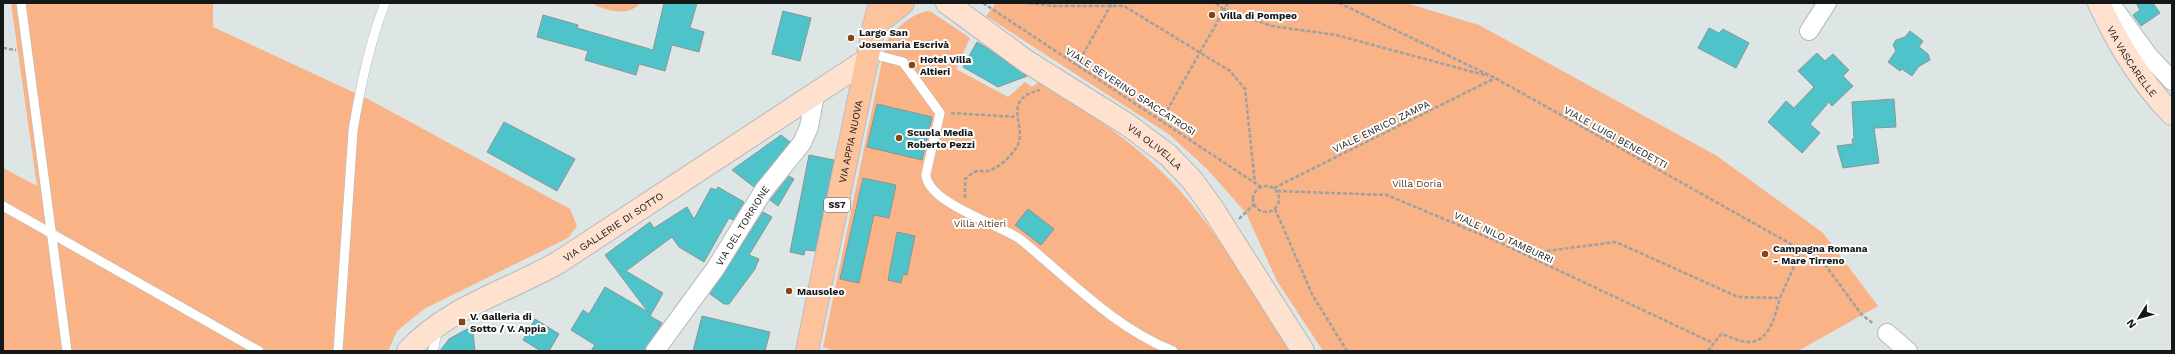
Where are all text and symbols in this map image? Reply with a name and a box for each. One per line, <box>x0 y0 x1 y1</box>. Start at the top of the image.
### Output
marker: Villa di Pompeo <box>1207 10 1217 20</box>
place label: Villa di Pompeo <box>1220 10 1297 21</box>
street label: VIA VASCARELLE <box>2105 24 2159 99</box>
place label: Largo San Josemaria Escrivà <box>859 27 949 50</box>
marker: Largo San Josemaria Escrivà <box>846 33 856 43</box>
street label: VIALE SEVERINO SPACCATROSI <box>1064 45 1198 138</box>
place label: Hotel Villa Altieri <box>920 54 972 77</box>
marker: Hotel Villa Altieri <box>907 60 917 70</box>
street label: VIALE ENRICO ZAMPA <box>1331 98 1432 155</box>
street label: VIA APPIA NUOVA <box>837 99 865 184</box>
street label: VIALE LUIGI BENEDETTI <box>1562 104 1669 170</box>
street label: VIA OLIVELLA <box>1125 122 1184 172</box>
place label: Scuola Media Roberto Pezzi <box>907 127 975 150</box>
marker: Scuola Media Roberto Pezzi <box>894 133 904 143</box>
park label: Villa Doria <box>1392 178 1442 189</box>
street label: VIA DEL TORRIONE <box>713 183 772 268</box>
street label: VIA GALLERIE DI SOTTO <box>561 190 665 264</box>
road number: SS7 <box>824 198 850 212</box>
street label: VIALE NILO TAMBURRI <box>1452 210 1555 265</box>
park label: Villa Altieri <box>954 218 1006 229</box>
place label: Campagna Romana - Mare Tirreno <box>1773 243 1868 266</box>
marker: Campagna Romana - Mare Tirreno <box>1760 249 1770 259</box>
marker: Mausoleo <box>784 286 794 296</box>
place label: Mausoleo <box>797 286 844 297</box>
north arrow <box>2119 298 2159 338</box>
place label: V. Galleria di Sotto / V. Appia <box>470 311 546 334</box>
marker: V. Galleria di Sotto / V. Appia <box>457 317 467 327</box>
text: N <box>2124 317 2139 331</box>

